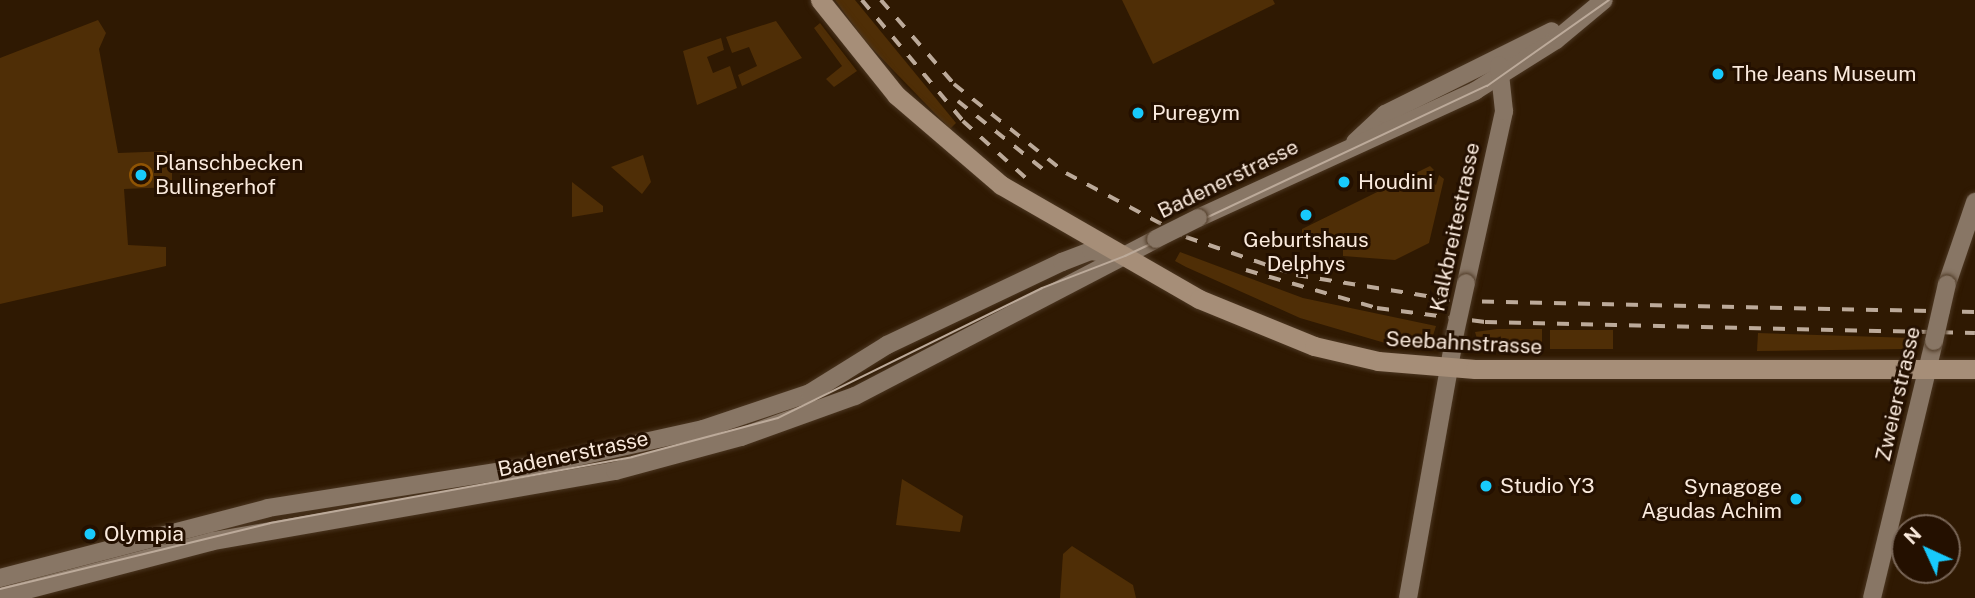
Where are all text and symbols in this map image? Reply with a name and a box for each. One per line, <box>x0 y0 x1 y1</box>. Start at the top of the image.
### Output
place label: The Jeans Museum <box>1732 61 1917 87</box>
marker: The Jeans Museum <box>1710 66 1726 82</box>
place label: Puregym <box>1152 100 1240 126</box>
marker: Puregym <box>1130 105 1146 121</box>
street label: Badenerstrasse <box>1154 134 1302 224</box>
street label: Kalkbreitestrasse <box>1425 140 1485 314</box>
place label: Planschbecken Bullingerhof <box>155 150 303 200</box>
marker: Planschbecken Bullingerhof <box>133 167 149 183</box>
place label: Houdini <box>1358 169 1433 195</box>
marker: Houdini <box>1336 174 1352 190</box>
marker: Geburtshaus Delphys <box>1296 205 1316 225</box>
place label: Geburtshaus Delphys <box>1243 227 1369 277</box>
street label: Zweierstrasse <box>1870 324 1926 464</box>
street label: Seebahnstrasse <box>1385 326 1543 360</box>
street label: Badenerstrasse <box>495 426 651 482</box>
place label: Studio Y3 <box>1500 473 1595 499</box>
place label: Synagoge Agudas Achim <box>1641 474 1782 524</box>
marker: Studio Y3 <box>1478 478 1494 494</box>
marker: Synagoge Agudas Achim <box>1788 491 1804 507</box>
north arrow <box>1891 514 1961 584</box>
place label: Olympia <box>104 521 184 547</box>
text: N <box>1900 523 1926 549</box>
marker: Olympia <box>82 526 98 542</box>

